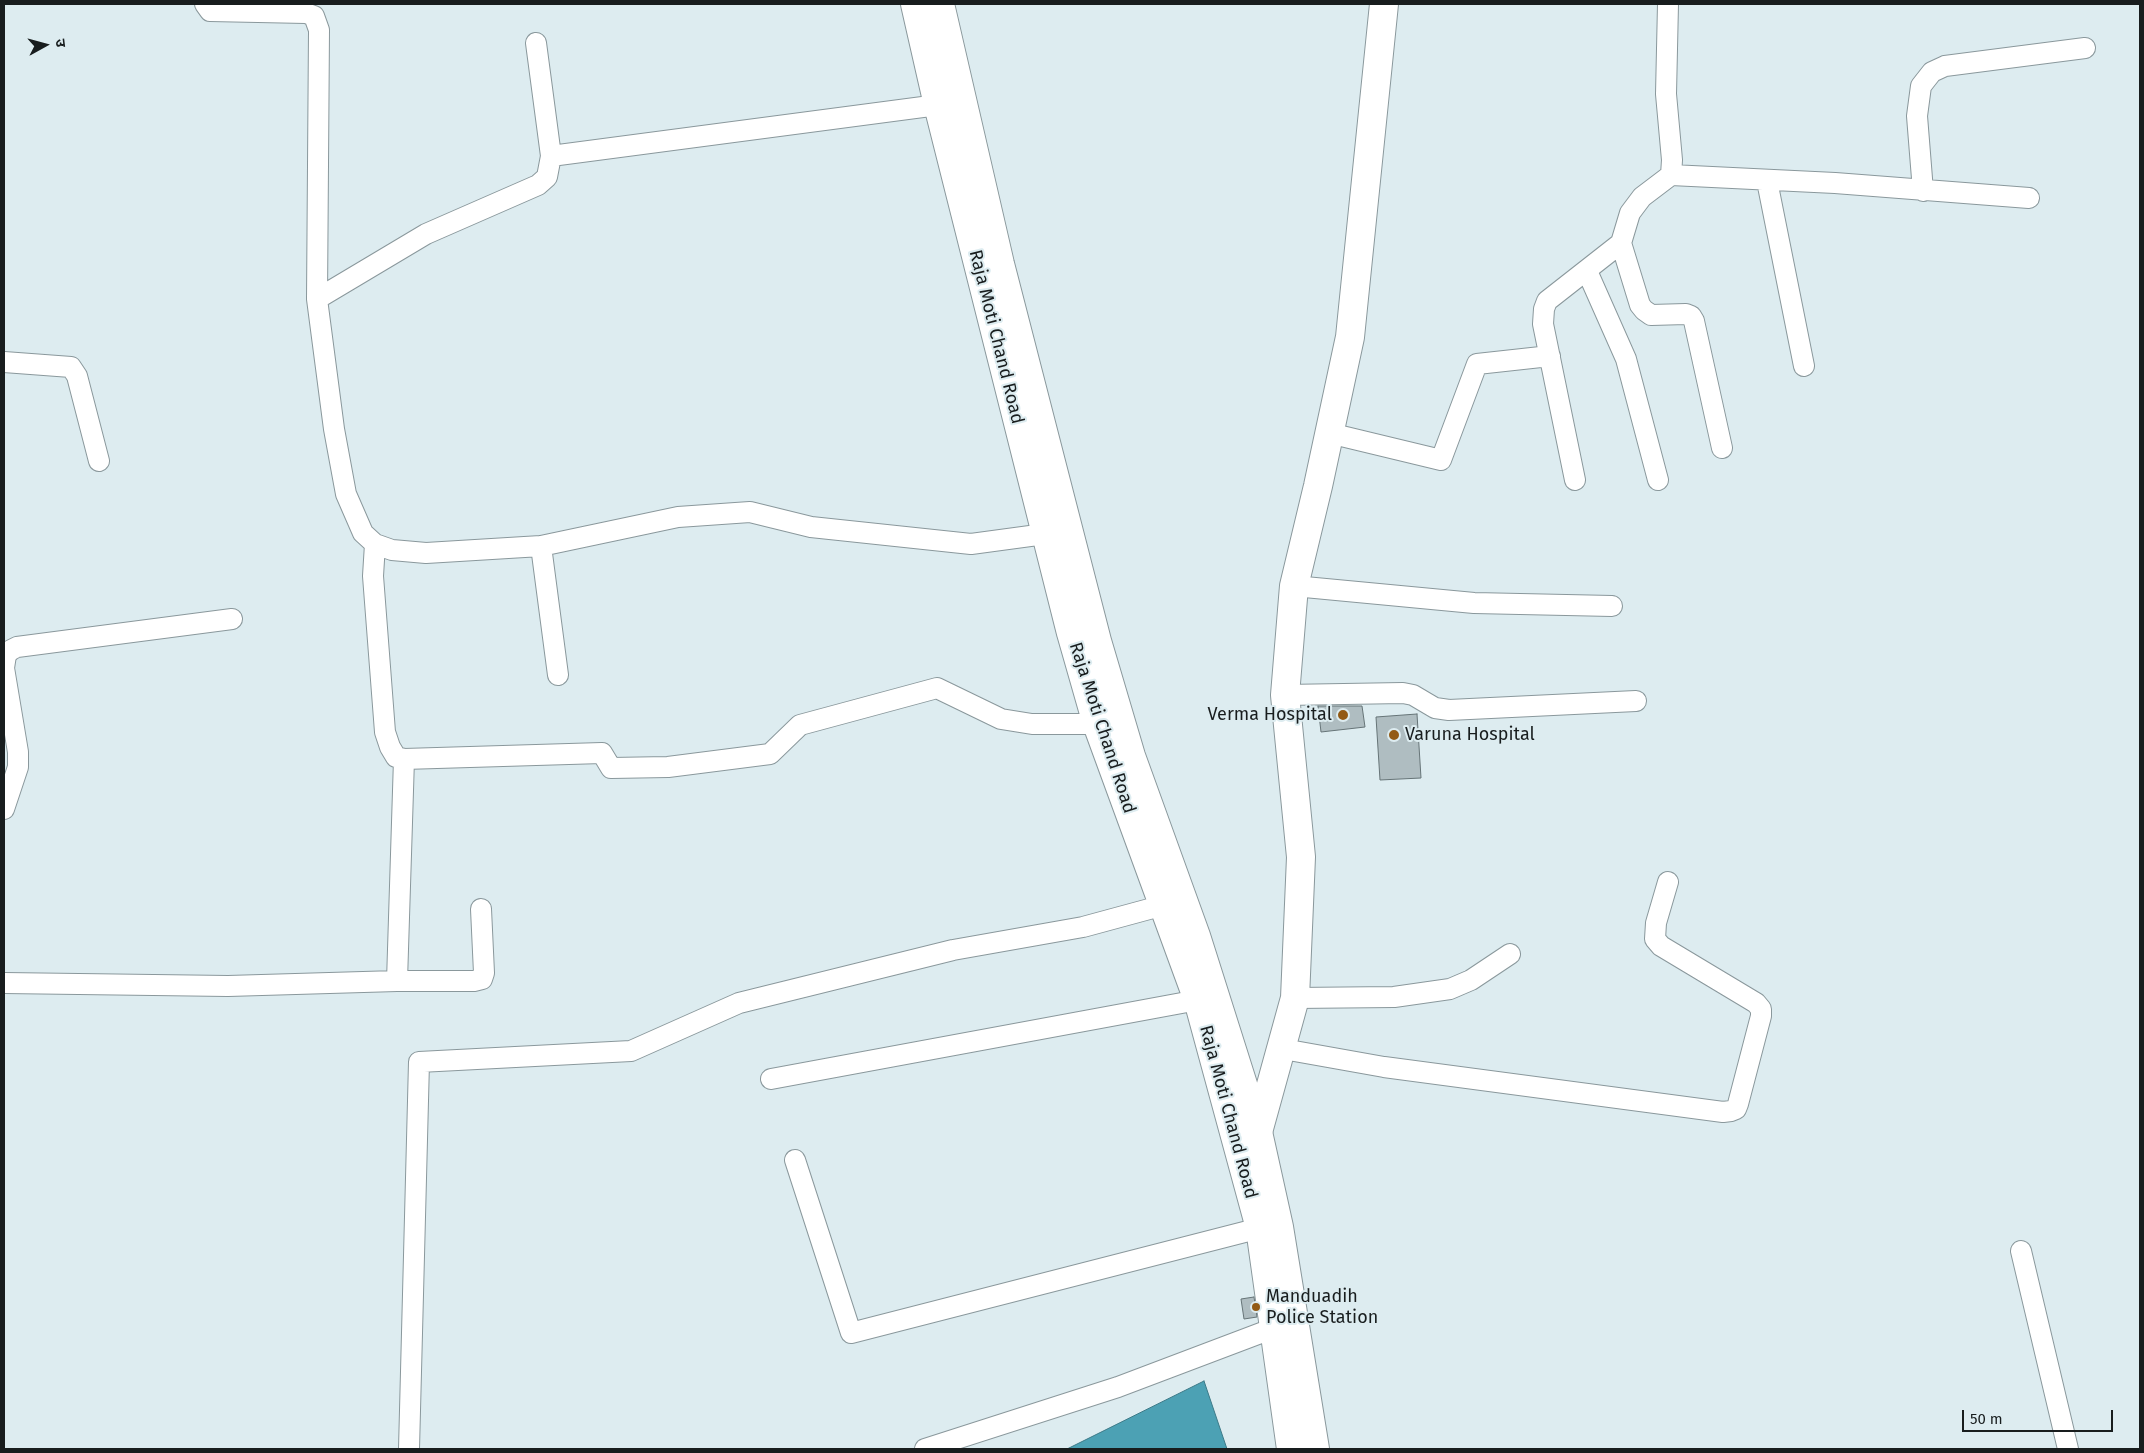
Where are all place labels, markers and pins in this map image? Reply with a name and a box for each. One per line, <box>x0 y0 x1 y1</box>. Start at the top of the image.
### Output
place label: Verma Hospital <box>1208 704 1332 726</box>
marker: Verma Hospital <box>1336 708 1350 722</box>
place label: Varuna Hospital <box>1405 724 1535 746</box>
marker: Varuna Hospital <box>1387 728 1401 742</box>
place label: Manduadih Police Station <box>1266 1286 1378 1328</box>
marker: Manduadih Police Station <box>1250 1301 1262 1313</box>

